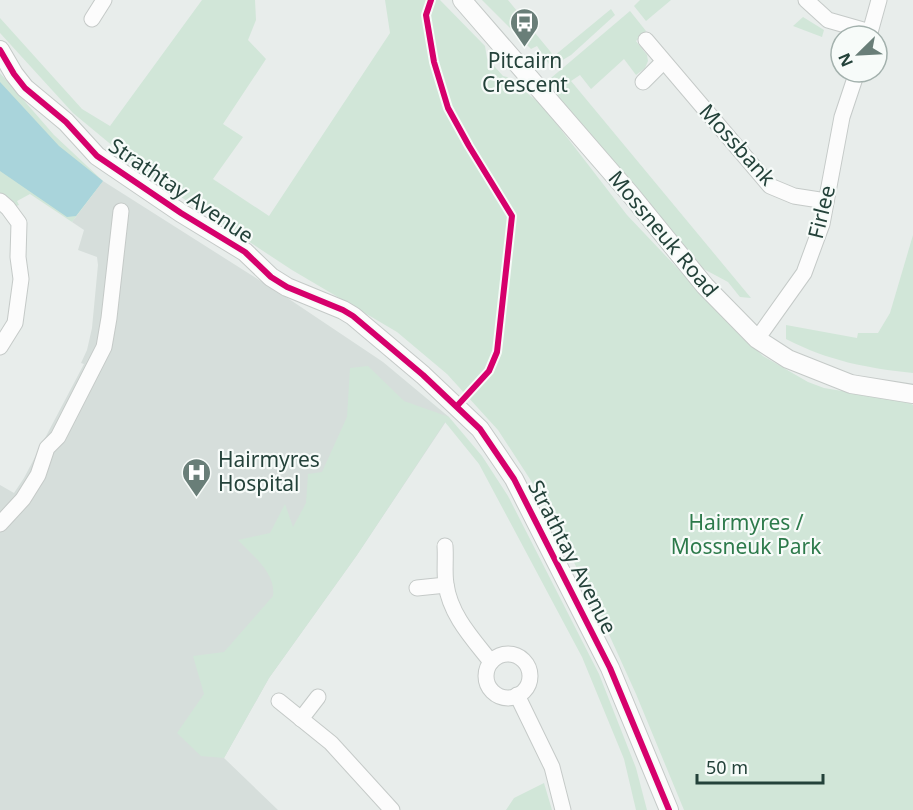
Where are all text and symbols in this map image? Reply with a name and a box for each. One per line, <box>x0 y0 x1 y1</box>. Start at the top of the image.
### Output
bus stop icon: Pitcairn Crescent <box>509 6 541 48</box>
north arrow <box>829 24 889 84</box>
place label: Pitcairn Crescent <box>482 46 568 98</box>
text: N <box>833 50 858 71</box>
street label: Mossbank <box>694 98 782 192</box>
street label: Strathtay Avenue <box>104 131 259 249</box>
street label: Mossneuk Road <box>603 164 725 302</box>
street label: Firlee <box>801 182 841 241</box>
place label: Hairmyres Hospital <box>218 445 320 497</box>
hospital icon: Hairmyres Hospital <box>181 456 213 498</box>
street label: Strathtay Avenue <box>522 475 624 638</box>
park label: Hairmyres / Mossneuk Park <box>671 508 822 560</box>
scale bar <box>697 747 823 785</box>
text: 50 m <box>706 755 748 779</box>

